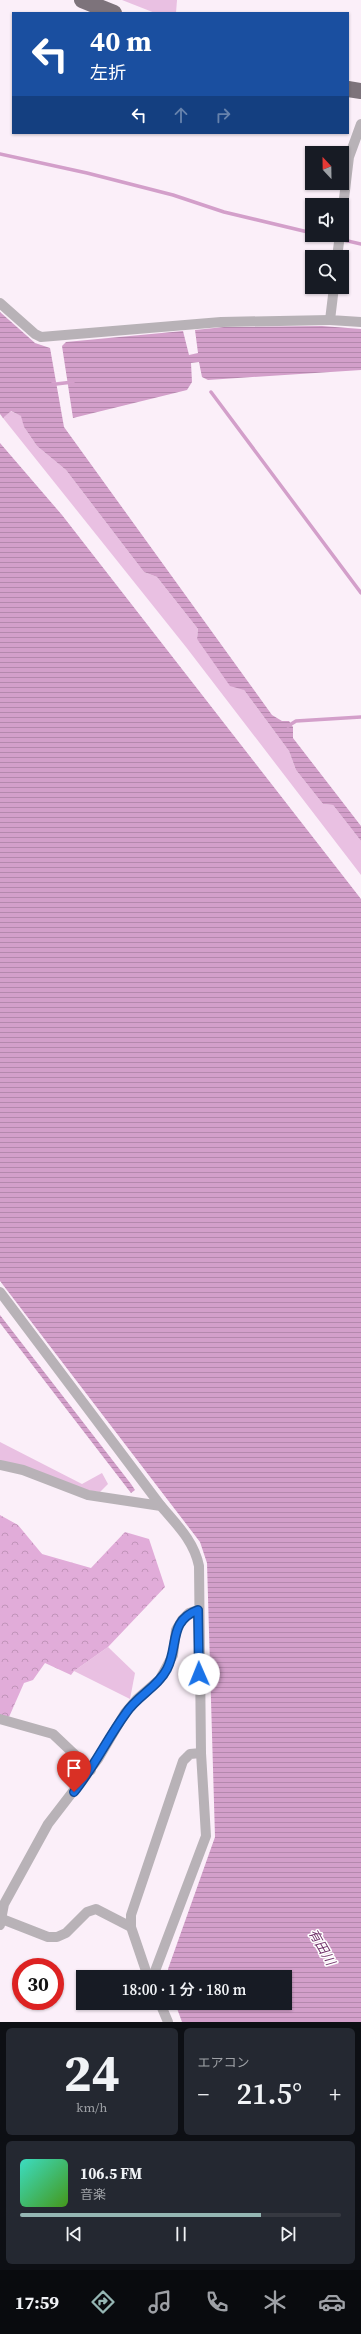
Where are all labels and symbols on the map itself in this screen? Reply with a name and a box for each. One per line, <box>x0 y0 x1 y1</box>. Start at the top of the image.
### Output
north arrow <box>305 146 349 190</box>
position arrow <box>178 1653 220 1695</box>
pin <box>57 1751 91 1792</box>
water label: 有田川 <box>305 1926 340 1970</box>
speed limit sign: 30 <box>12 1958 64 2010</box>

